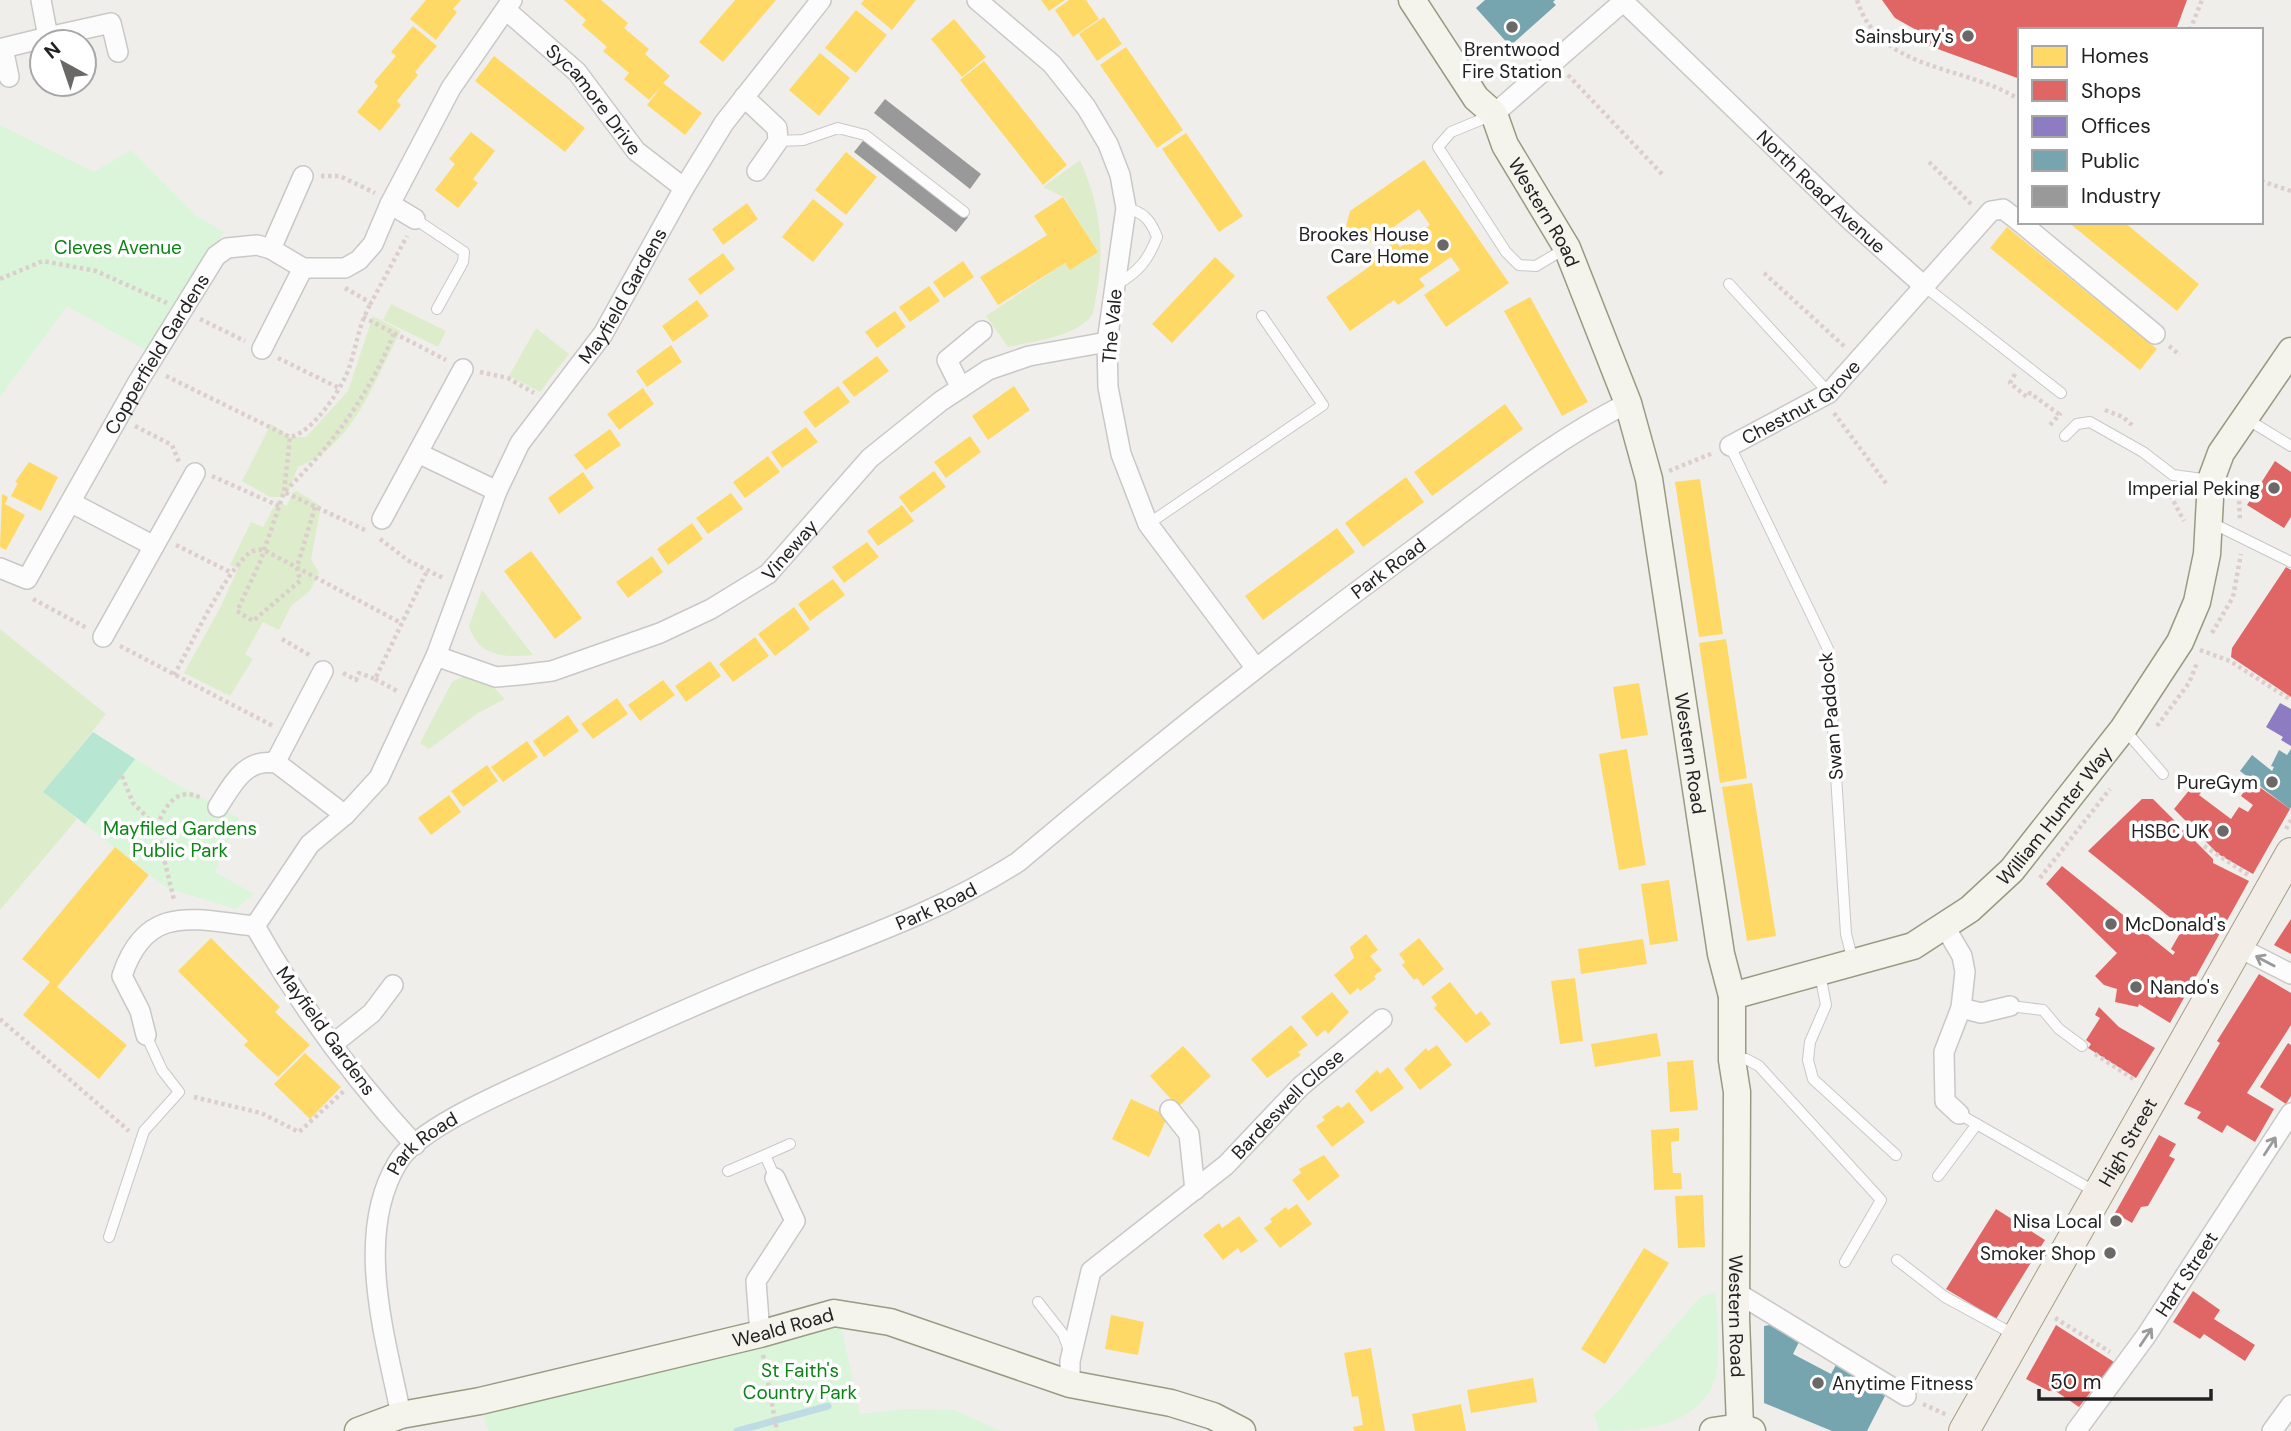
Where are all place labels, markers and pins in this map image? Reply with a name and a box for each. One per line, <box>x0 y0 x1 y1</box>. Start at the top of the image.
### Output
marker: Brentwood Fire Station <box>1504 19 1520 35</box>
place label: Sainsbury's <box>1855 24 1954 49</box>
marker: Sainsbury's <box>1960 28 1976 44</box>
place label: Brentwood Fire Station <box>1462 37 1562 84</box>
place label: Brookes House Care Home <box>1299 222 1429 269</box>
marker: Brookes House Care Home <box>1435 237 1451 253</box>
place label: Imperial Peking <box>2128 476 2260 501</box>
marker: Imperial Peking <box>2266 480 2282 496</box>
place label: PureGym <box>2177 770 2258 795</box>
marker: PureGym <box>2264 774 2280 790</box>
place label: HSBC UK <box>2131 819 2209 844</box>
marker: HSBC UK <box>2215 823 2231 839</box>
place label: McDonald's <box>2125 912 2226 937</box>
marker: McDonald's <box>2103 916 2119 932</box>
place label: Nando's <box>2150 975 2219 1000</box>
marker: Nando's <box>2128 979 2144 995</box>
place label: Nisa Local <box>2013 1209 2102 1234</box>
marker: Nisa Local <box>2108 1213 2124 1229</box>
place label: Smoker Shop <box>1980 1241 2096 1266</box>
marker: Smoker Shop <box>2102 1245 2118 1261</box>
place label: Anytime Fitness <box>1832 1371 1974 1396</box>
marker: Anytime Fitness <box>1810 1375 1826 1391</box>

